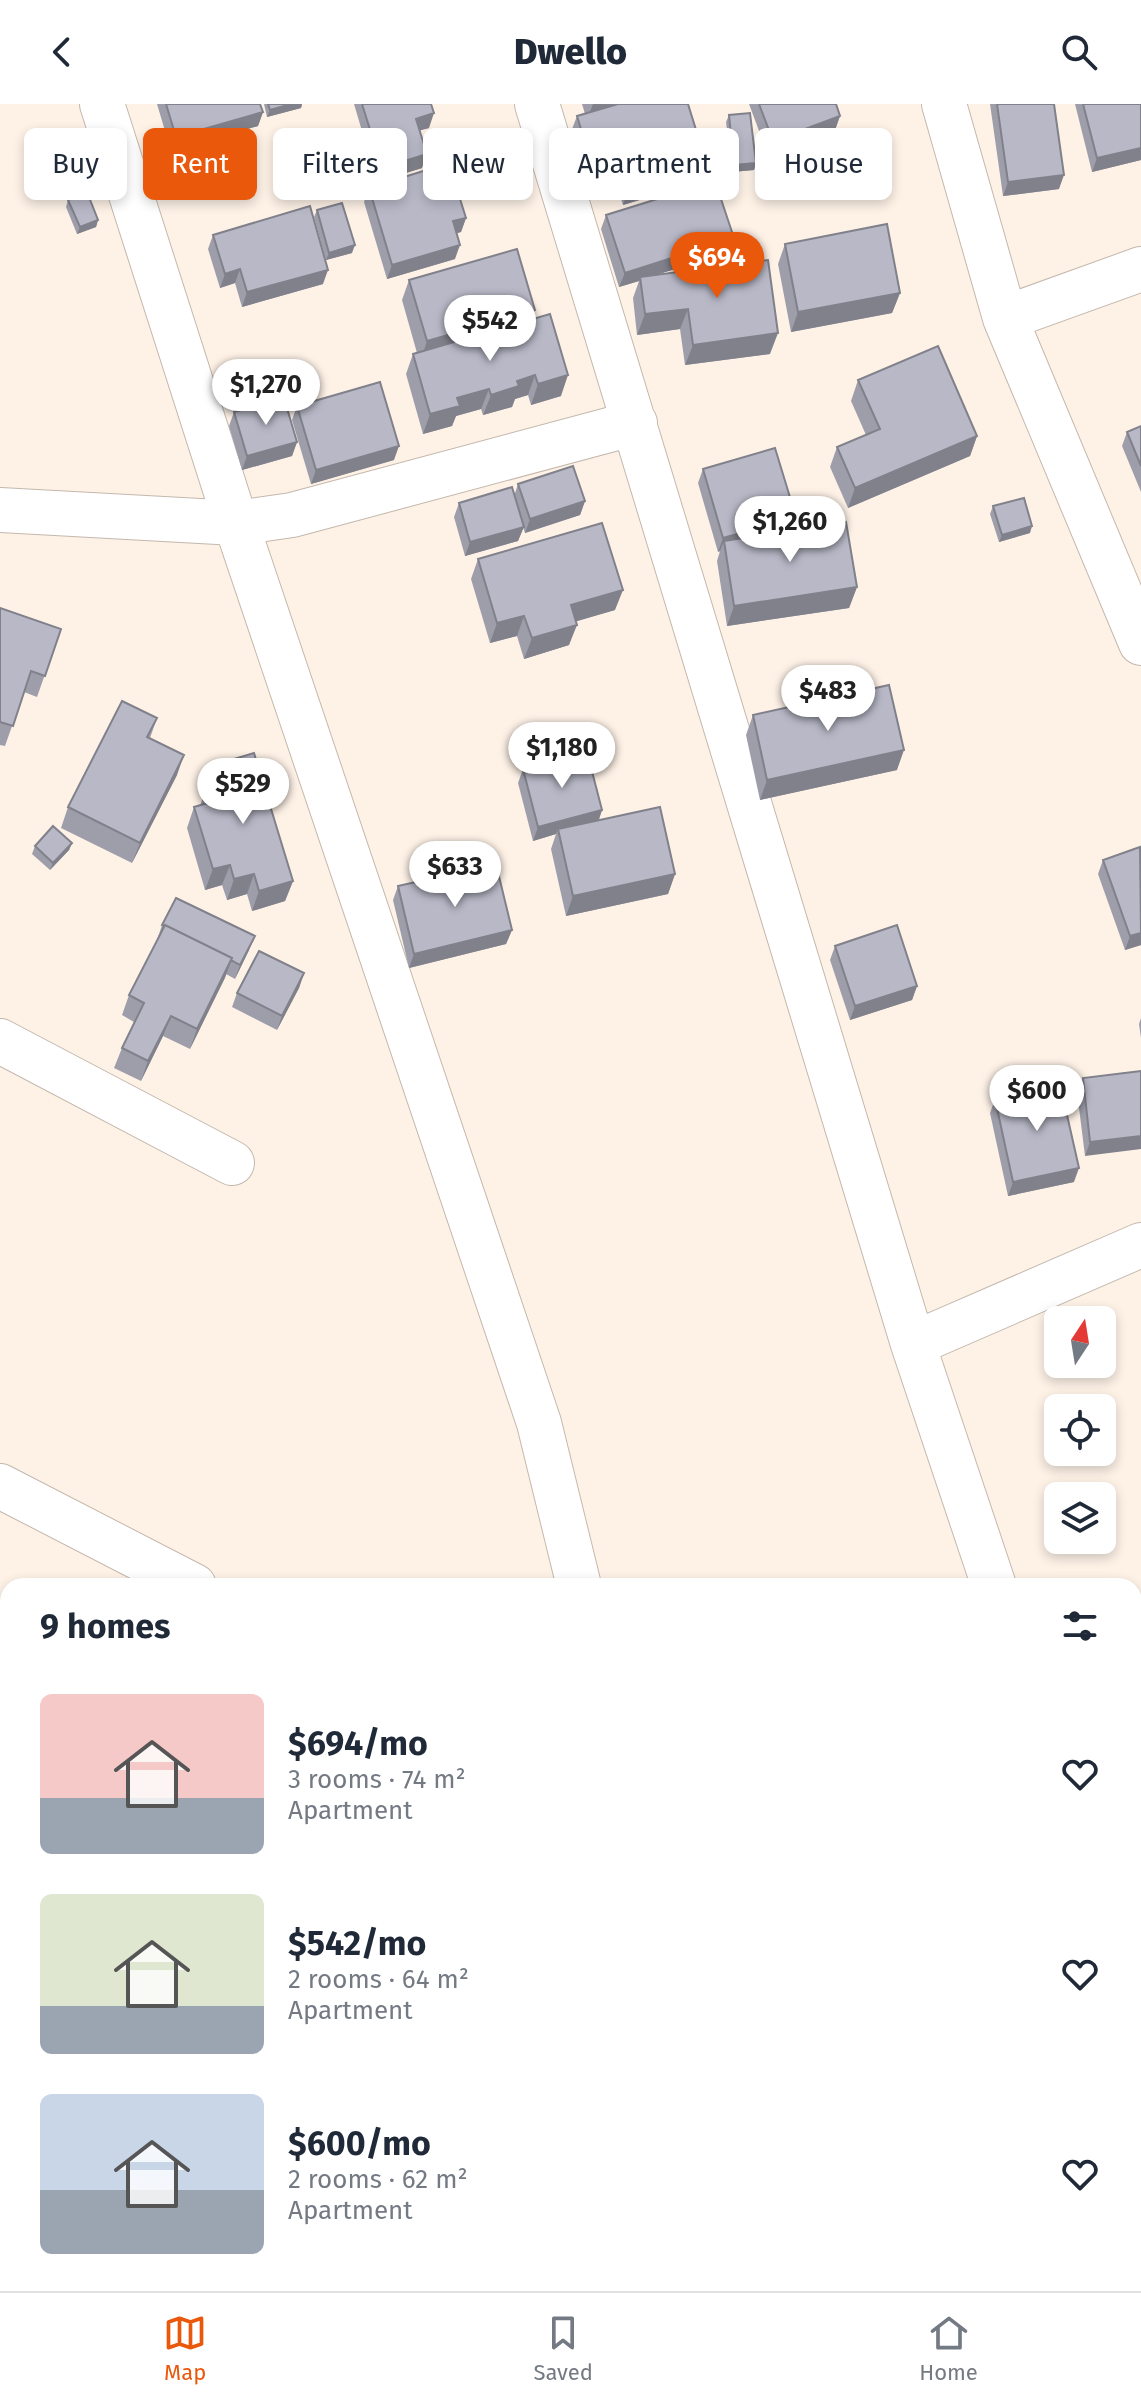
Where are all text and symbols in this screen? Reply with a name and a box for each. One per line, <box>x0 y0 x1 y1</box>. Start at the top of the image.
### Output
icon: back <box>40 30 84 74</box>
text: Dwello <box>514 30 627 74</box>
icon: search <box>1057 30 1101 74</box>
chip: Buy <box>24 128 127 200</box>
chip: Rent <box>143 128 257 200</box>
chip: Filters <box>273 128 407 200</box>
chip: New <box>423 128 533 200</box>
chip: Apartment <box>549 128 739 200</box>
chip: House <box>755 128 892 200</box>
pin: $694 <box>670 232 764 300</box>
text: $694 <box>688 242 746 273</box>
pin: $542 <box>443 295 537 363</box>
text: $542 <box>462 305 518 336</box>
pin: $1,270 <box>201 359 331 427</box>
text: $1,270 <box>230 369 302 400</box>
pin: $1,260 <box>725 496 855 564</box>
text: $1,260 <box>753 506 827 537</box>
pin: $483 <box>781 665 875 733</box>
text: $483 <box>799 675 857 706</box>
pin: $1,180 <box>497 722 627 790</box>
text: $1,180 <box>526 732 598 763</box>
pin: $529 <box>196 758 290 826</box>
text: $529 <box>215 768 271 799</box>
pin: $633 <box>408 841 502 909</box>
text: $633 <box>427 851 483 882</box>
pin: $600 <box>990 1065 1084 1133</box>
text: $600 <box>1007 1075 1067 1106</box>
north arrow <box>1044 1306 1116 1378</box>
map controls <box>1044 1306 1116 1554</box>
button: locate <box>1044 1394 1116 1466</box>
button: layers <box>1044 1482 1116 1554</box>
icon: filters <box>1058 1604 1102 1648</box>
text: 9 homes <box>40 1606 171 1647</box>
text: $694/mo <box>288 1723 428 1764</box>
icon: home <box>104 1726 200 1822</box>
icon: heart <box>1058 1752 1102 1796</box>
text: 3 rooms · 74 m² <box>288 1764 466 1795</box>
text: Apartment <box>288 1795 413 1826</box>
text: $542/mo <box>288 1923 426 1964</box>
icon: home <box>104 1926 200 2022</box>
icon: heart <box>1058 1952 1102 1996</box>
text: 2 rooms · 64 m² <box>288 1964 469 1995</box>
text: Apartment <box>288 1995 413 2026</box>
text: $600/mo <box>288 2123 431 2164</box>
icon: home <box>104 2126 200 2222</box>
icon: heart <box>1058 2152 1102 2196</box>
text: 2 rooms · 62 m² <box>288 2164 468 2195</box>
text: Apartment <box>288 2195 413 2226</box>
tab: Map <box>163 2311 207 2386</box>
tab: Saved <box>533 2311 593 2386</box>
tab: Home <box>919 2311 978 2386</box>

